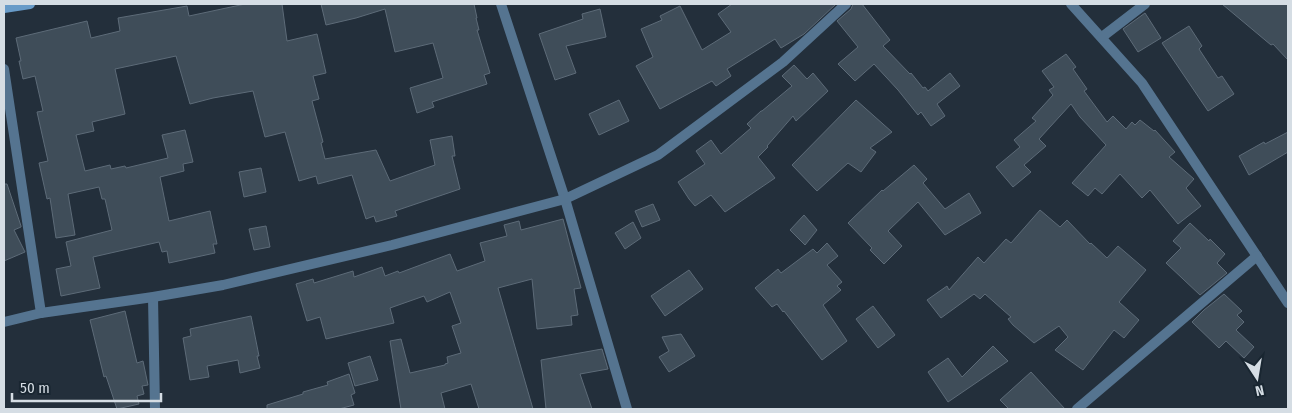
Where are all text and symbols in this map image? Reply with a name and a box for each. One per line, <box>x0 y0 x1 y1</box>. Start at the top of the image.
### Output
north arrow <box>1232 353 1282 403</box>
scale bar <box>12 370 161 402</box>
text: 50 m <box>20 379 50 397</box>
text: N <box>1254 381 1265 399</box>

